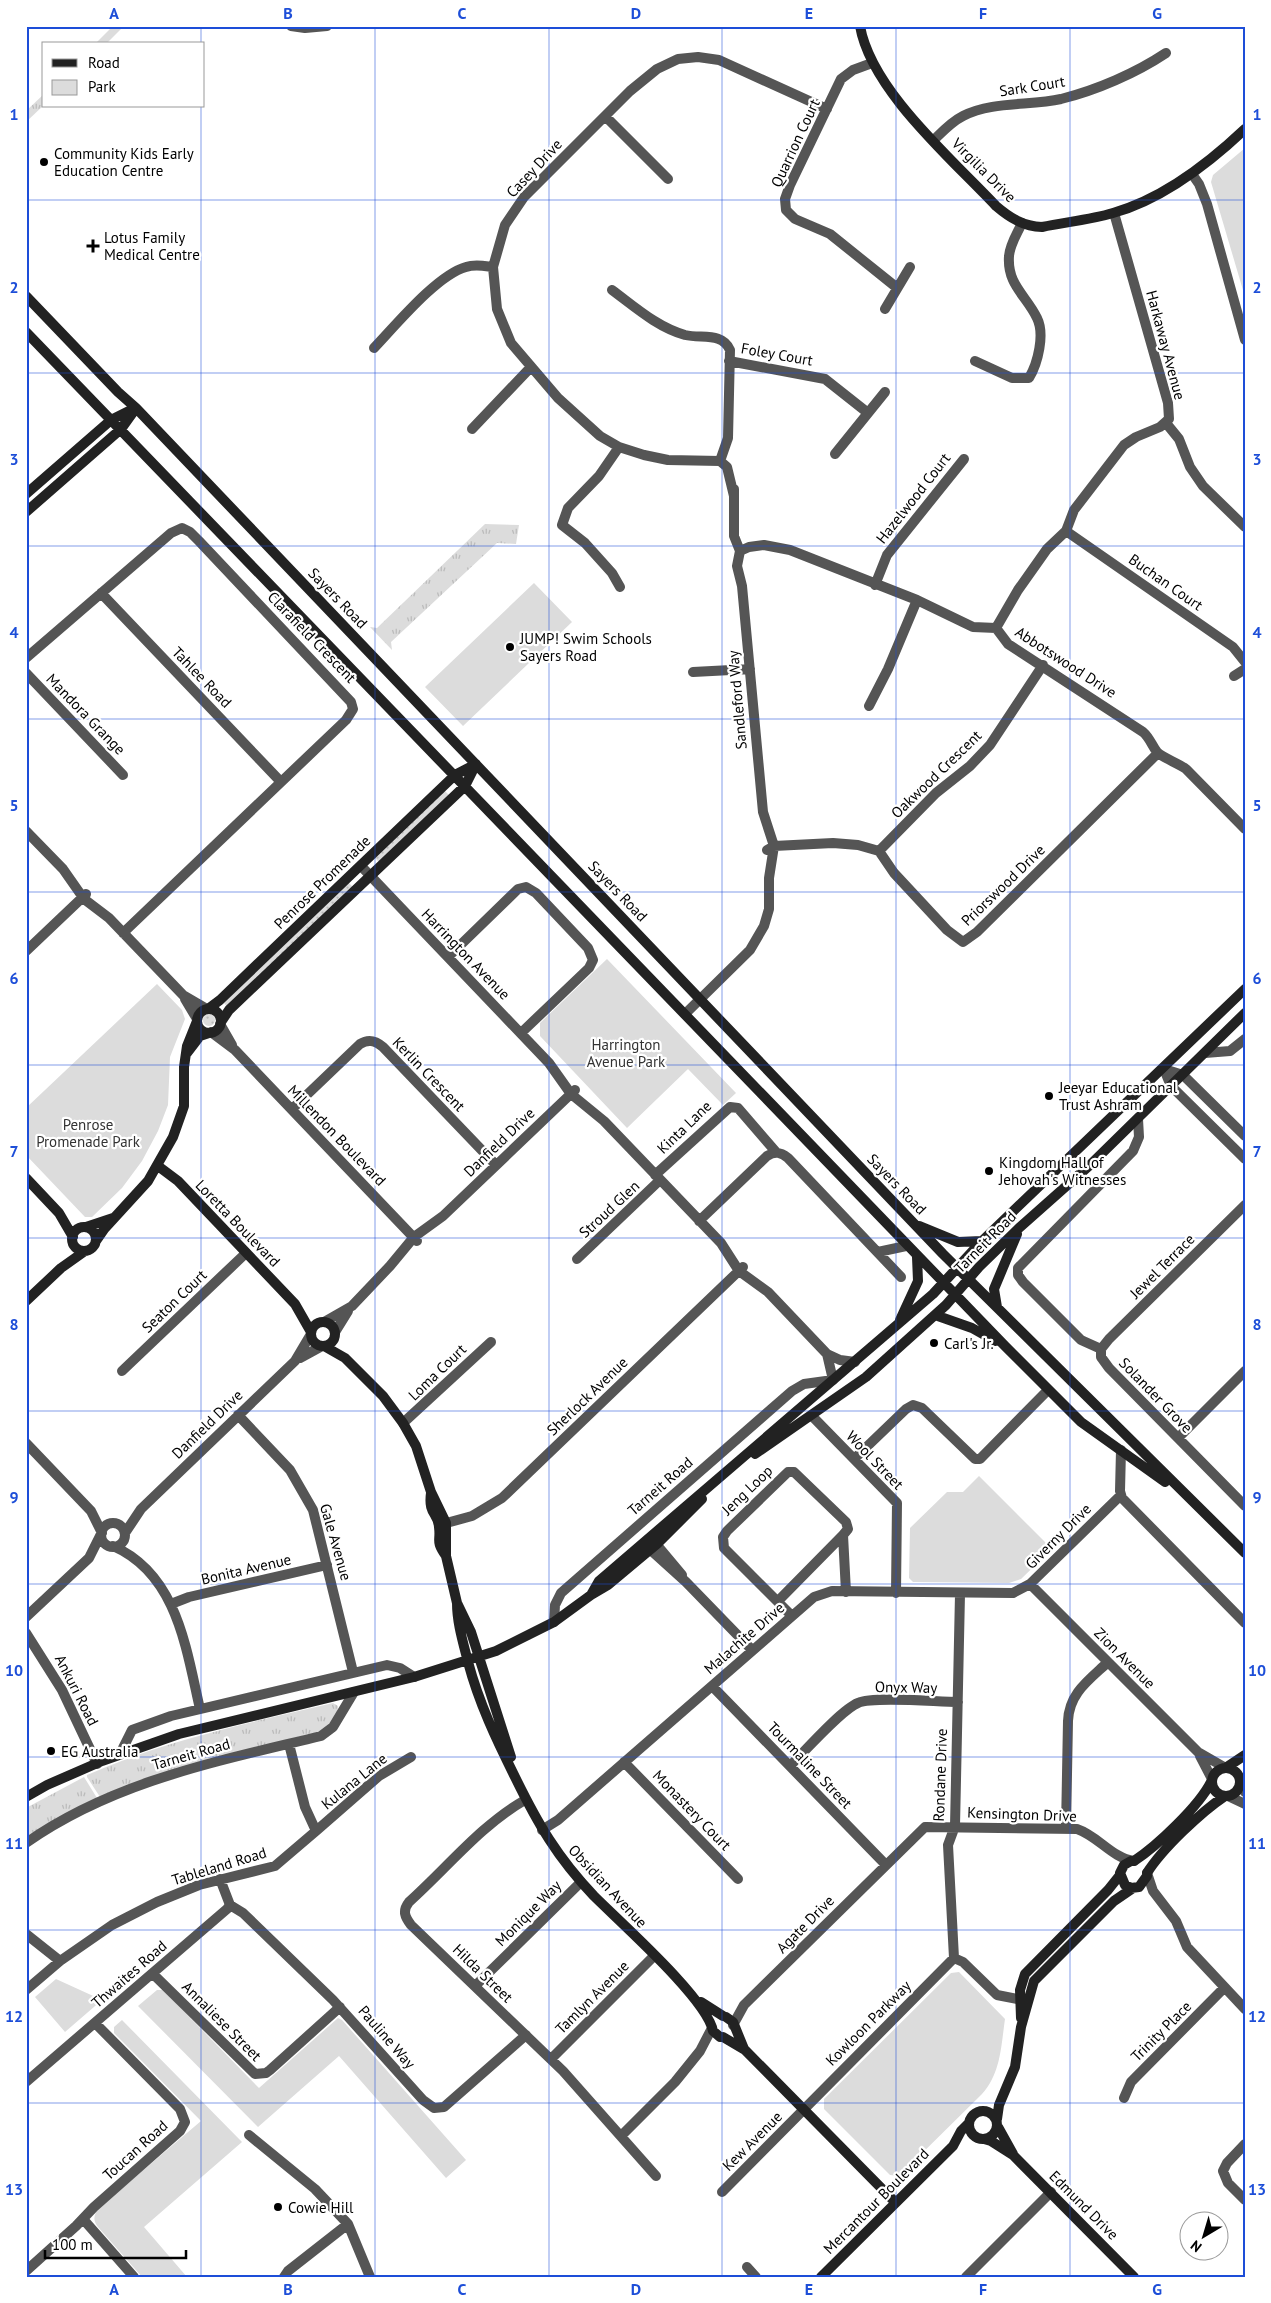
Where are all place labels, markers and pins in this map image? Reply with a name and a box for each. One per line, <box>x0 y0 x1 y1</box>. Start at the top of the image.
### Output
place label: Community Kids Early Education Centre <box>54 144 194 180</box>
marker: Community Kids Early Education Centre <box>38 156 50 168</box>
place label: Lotus Family Medical Centre <box>104 228 200 264</box>
marker: Lotus Family Medical Centre <box>86 239 100 253</box>
place label: JUMP! Swim Schools Sayers Road <box>519 629 652 665</box>
marker: JUMP! Swim Schools Sayers Road <box>504 641 516 653</box>
place label: Jeeyar Educational Trust Ashram <box>1058 1078 1178 1114</box>
marker: Jeeyar Educational Trust Ashram <box>1043 1090 1055 1102</box>
place label: Kingdom Hall of Jehovah's Witnesses <box>998 1153 1126 1189</box>
marker: Kingdom Hall of Jehovah's Witnesses <box>983 1165 995 1177</box>
place label: Carl's Jr. <box>944 1334 994 1353</box>
marker: Carl's Jr. <box>928 1337 940 1349</box>
place label: EG Australia <box>61 1742 138 1761</box>
marker: EG Australia <box>45 1745 57 1757</box>
place label: Cowie Hill <box>288 2198 354 2217</box>
marker: Cowie Hill <box>272 2201 284 2213</box>

